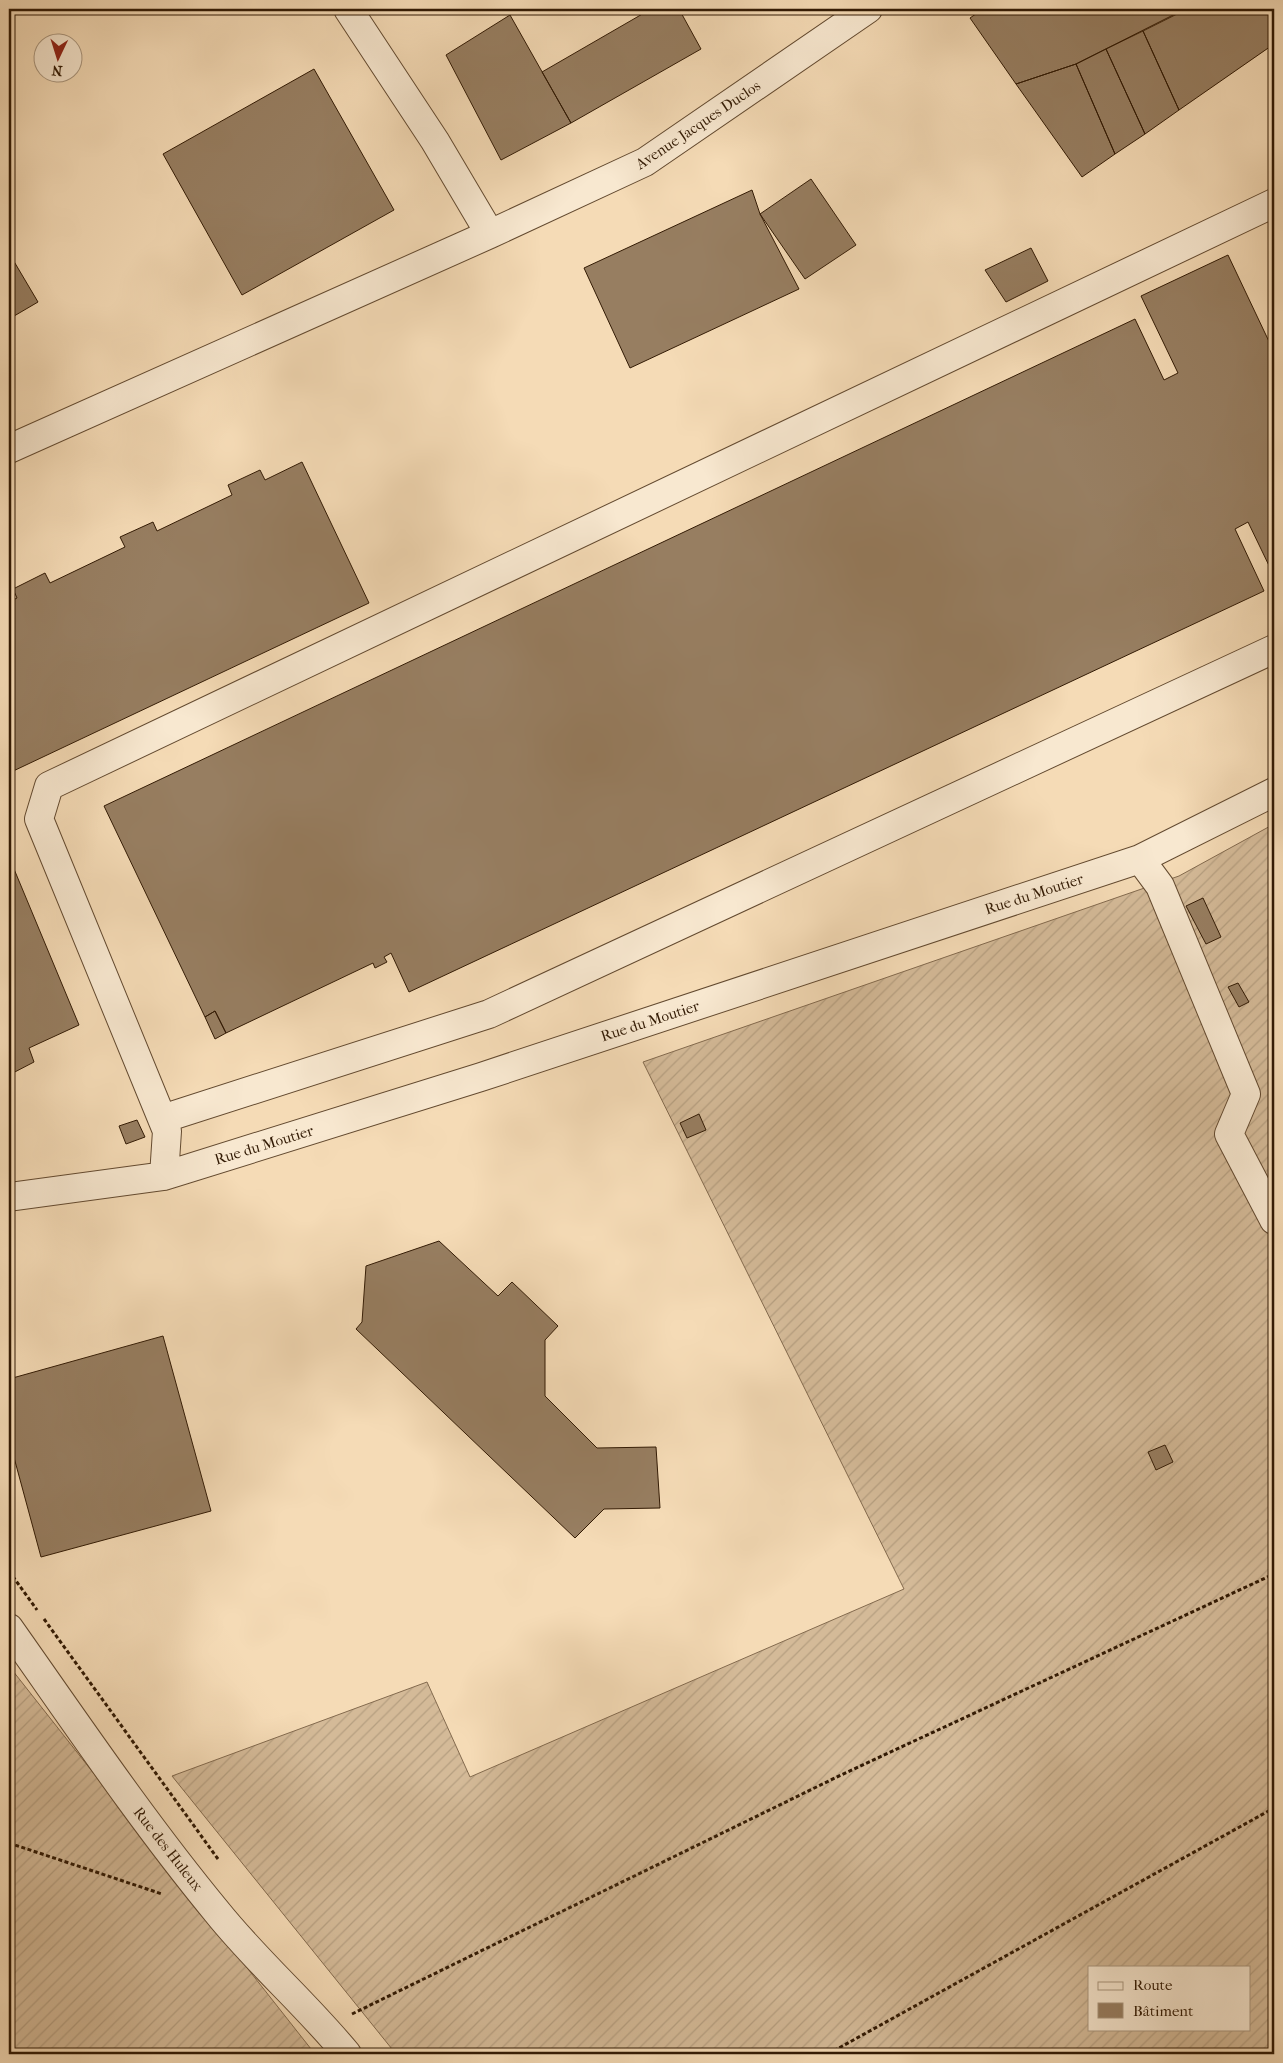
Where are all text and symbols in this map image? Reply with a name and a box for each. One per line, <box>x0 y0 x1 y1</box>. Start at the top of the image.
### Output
north arrow <box>32 32 82 82</box>
text: N <box>51 62 63 79</box>
street label: Avenue Jacques Duclos <box>631 76 764 174</box>
street label: Rue du Moutier <box>982 869 1086 918</box>
street label: Rue du Moutier <box>598 996 702 1045</box>
street label: Rue du Moutier <box>212 1121 316 1169</box>
street label: Rue des Huleux <box>130 1803 207 1895</box>
legend <box>1088 1966 1250 2030</box>
text: Route <box>1133 1976 1173 1994</box>
text: Bâtiment <box>1133 2002 1194 2020</box>

